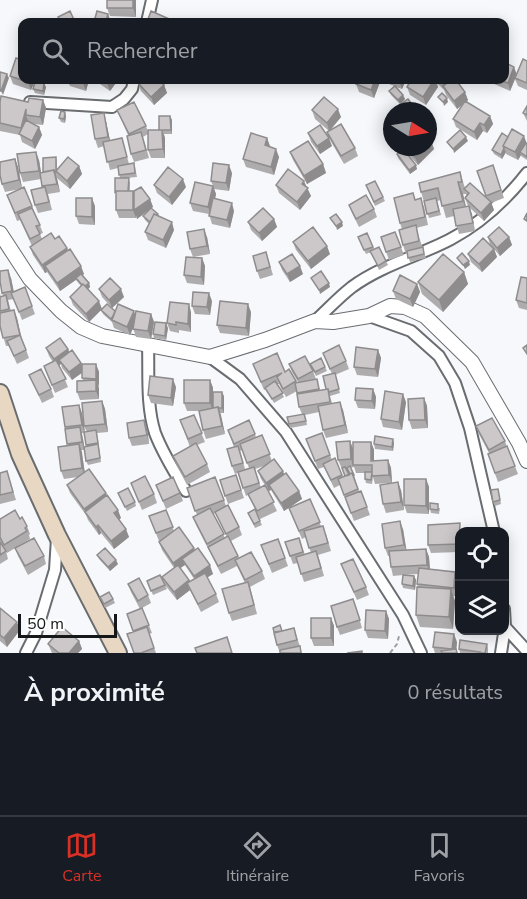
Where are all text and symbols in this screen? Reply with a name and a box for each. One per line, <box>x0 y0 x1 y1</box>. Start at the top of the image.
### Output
search box <box>18 18 509 84</box>
icon: search <box>39 35 72 68</box>
text: Rechercher <box>87 36 198 66</box>
north arrow <box>383 102 437 156</box>
map controls <box>455 527 509 635</box>
button: locate <box>455 527 509 581</box>
button: layers <box>455 581 509 635</box>
scale bar <box>18 611 117 638</box>
text: 50 m <box>27 613 64 635</box>
text: À proximité <box>24 675 165 710</box>
text: 0 résultats <box>407 679 503 706</box>
tab: Carte <box>62 829 101 887</box>
tab: Itinéraire <box>226 829 289 887</box>
tab: Favoris <box>414 829 465 887</box>

